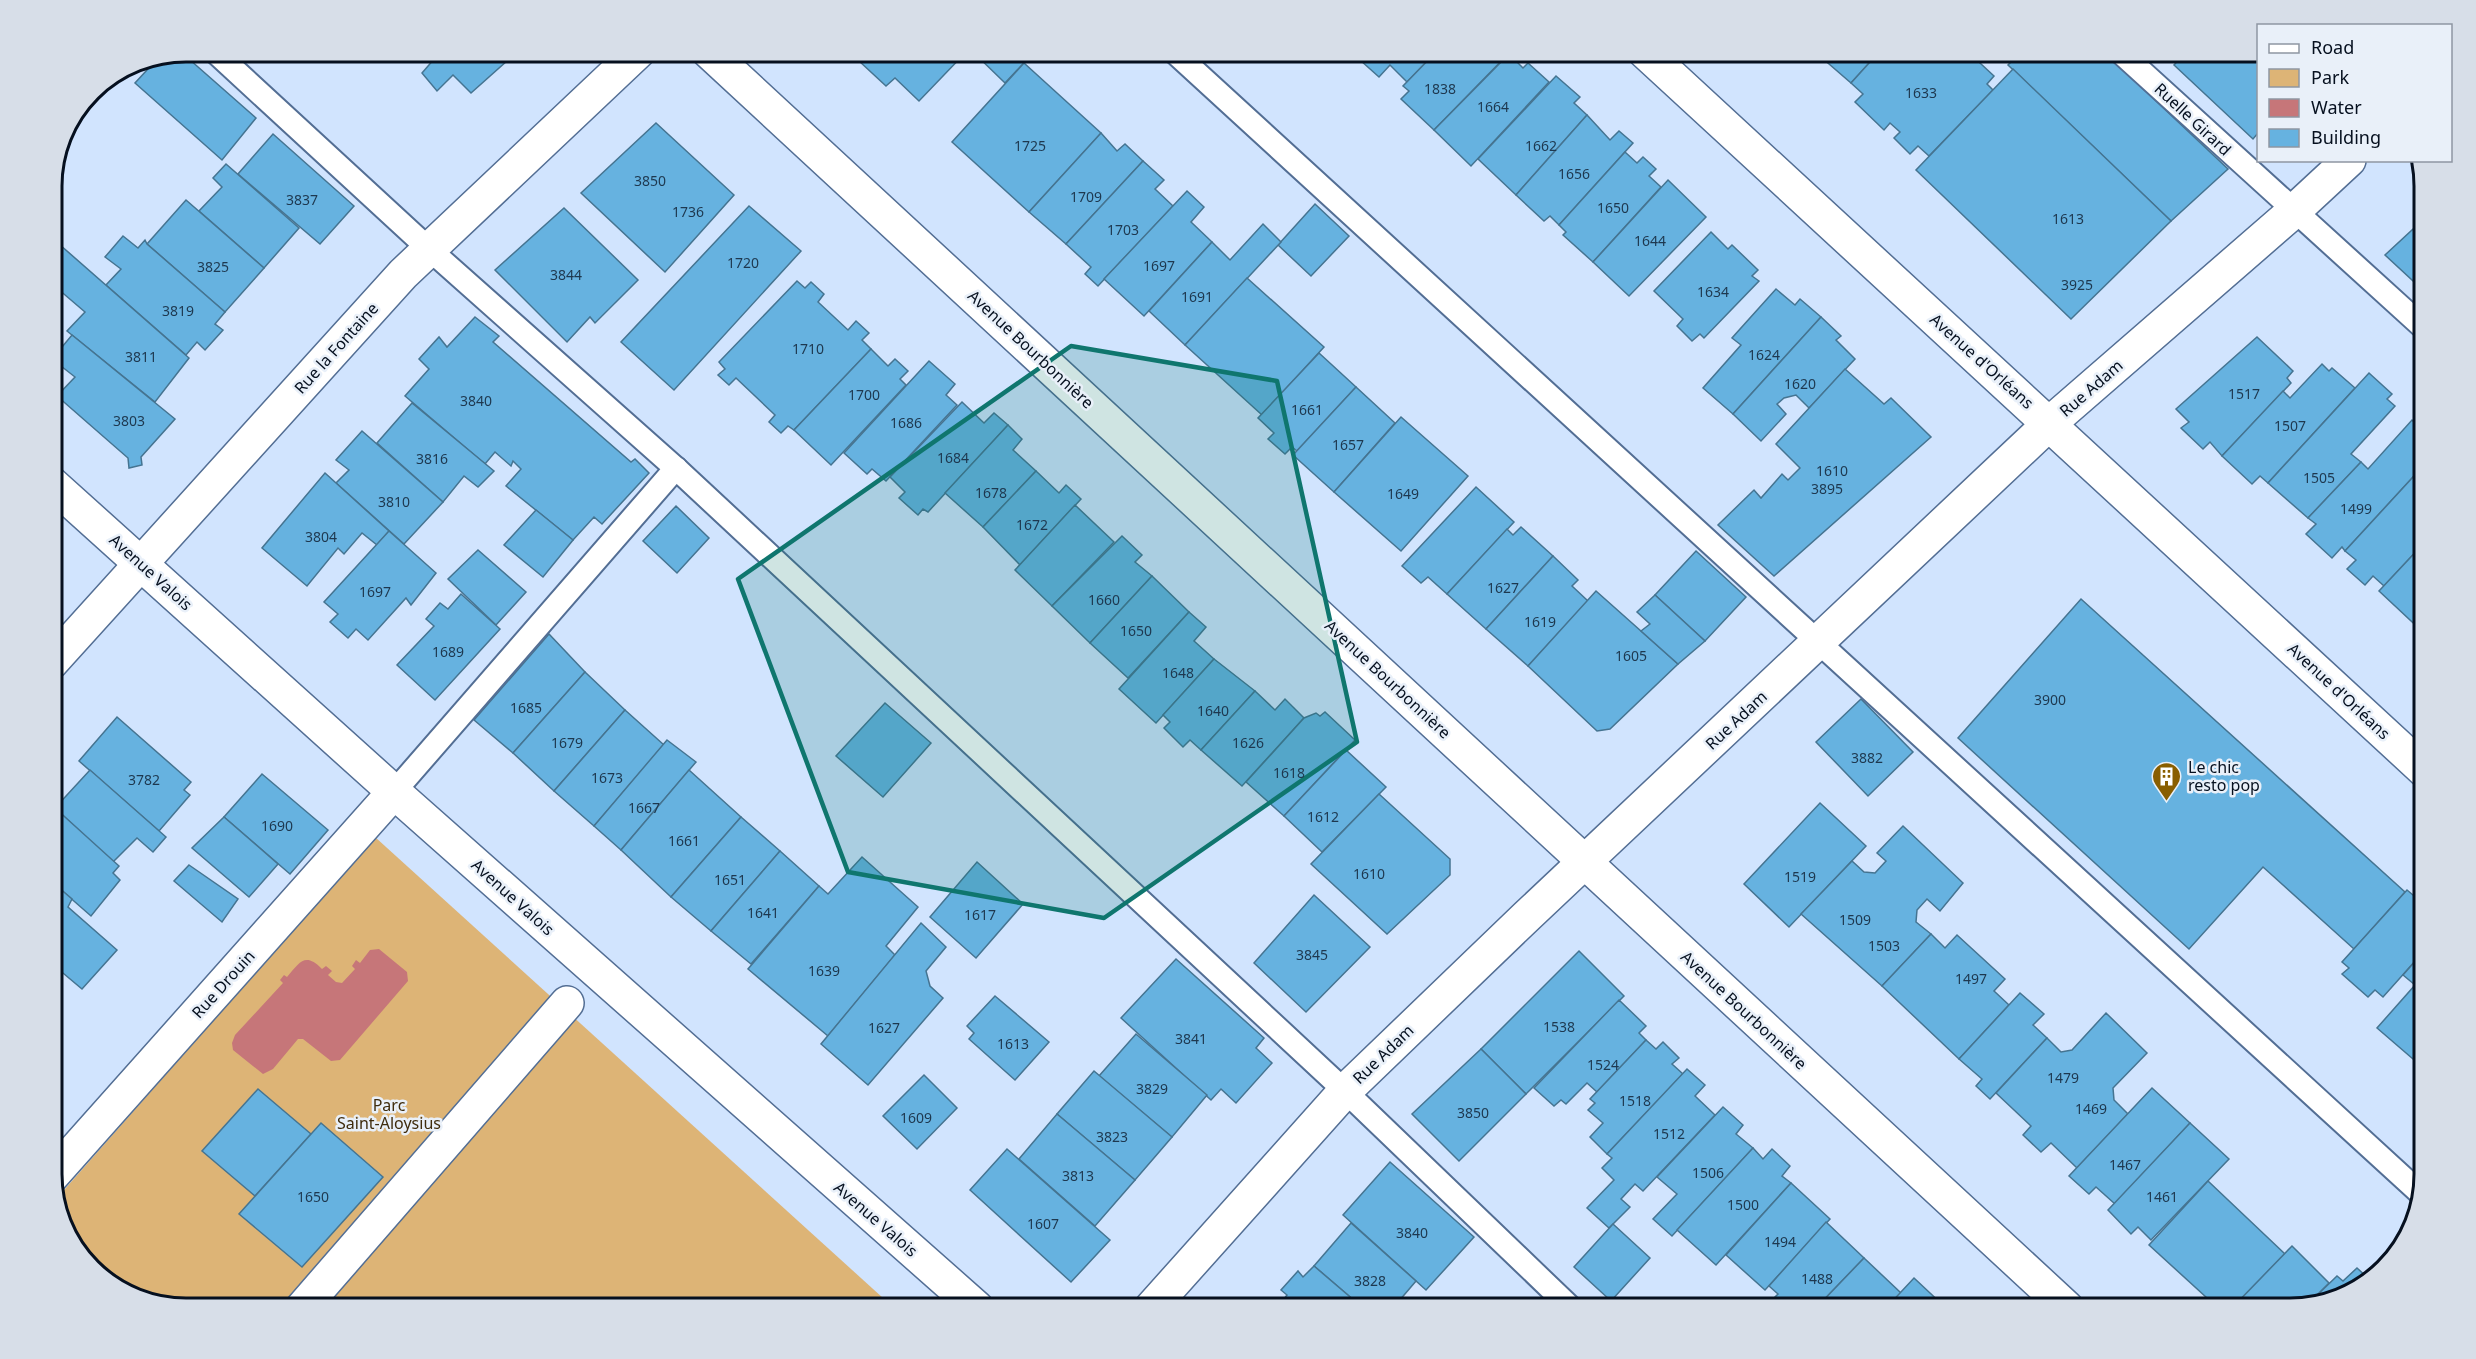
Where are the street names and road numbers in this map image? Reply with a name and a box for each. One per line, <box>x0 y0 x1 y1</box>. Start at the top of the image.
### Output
street label: Ruelle Girard <box>2150 78 2236 160</box>
street label: Avenue Bourbonnière <box>963 285 1099 413</box>
street label: Rue la Fontaine <box>289 298 383 398</box>
street label: Avenue d'Orléans <box>1925 308 2039 414</box>
street label: Rue Adam <box>2055 354 2127 422</box>
street label: Avenue Valois <box>105 529 197 615</box>
street label: Avenue Bourbonnière <box>1320 615 1456 743</box>
street label: Avenue d'Orléans <box>2283 638 2395 744</box>
street label: Rue Adam <box>1700 686 1772 754</box>
street label: Avenue Valois <box>467 854 559 940</box>
street label: Rue Drouin <box>187 945 259 1023</box>
street label: Avenue Bourbonnière <box>1676 946 1812 1074</box>
street label: Rue Adam <box>1348 1019 1418 1089</box>
street label: Avenue Valois <box>829 1177 923 1261</box>

